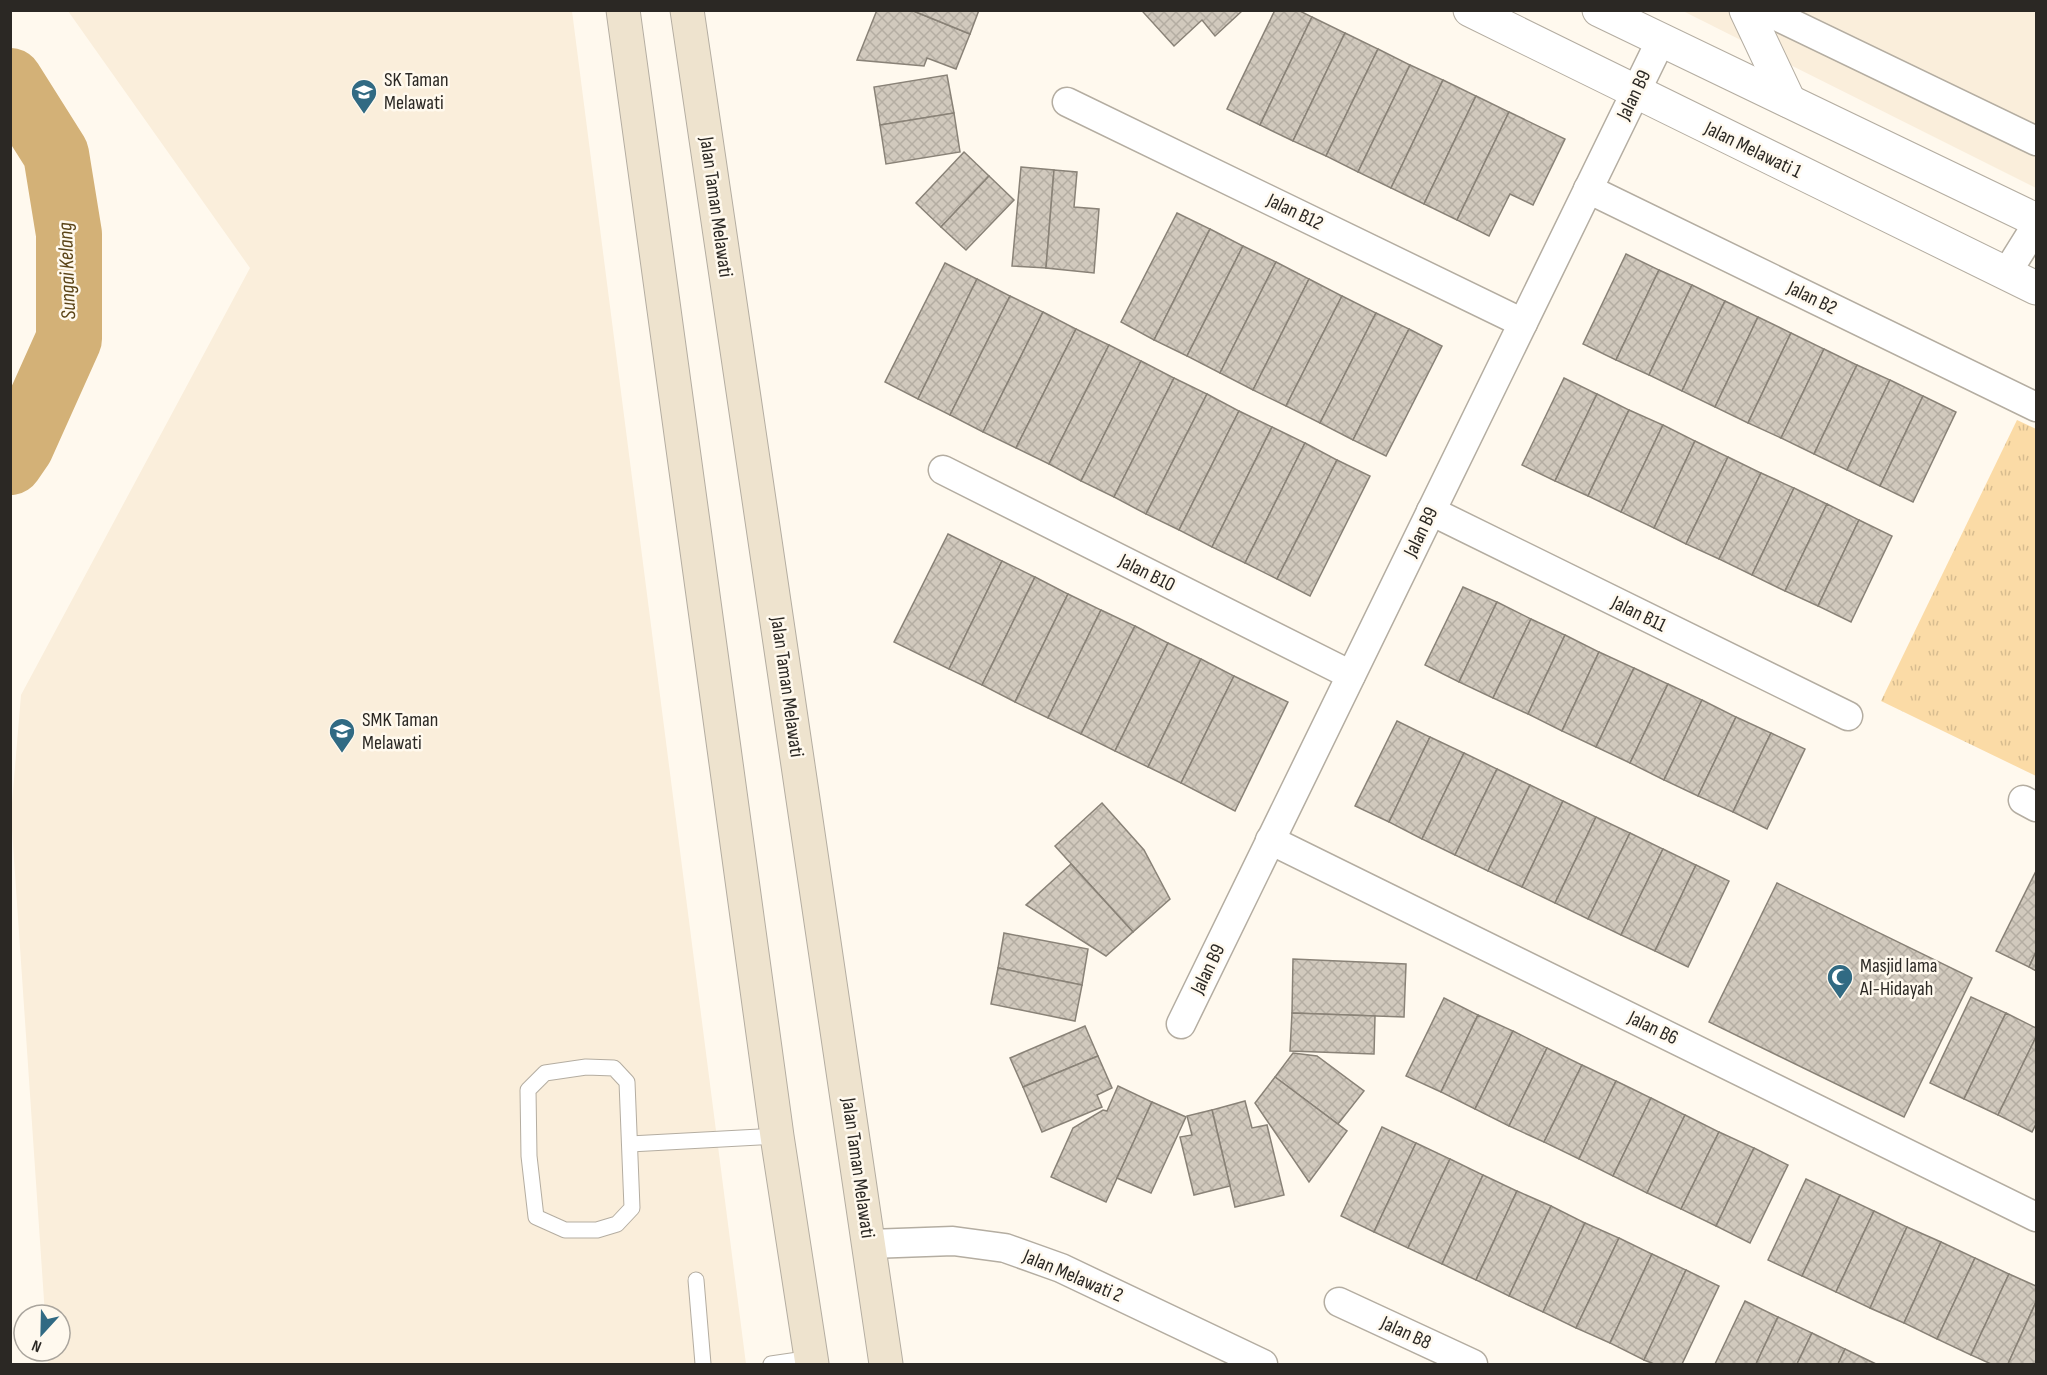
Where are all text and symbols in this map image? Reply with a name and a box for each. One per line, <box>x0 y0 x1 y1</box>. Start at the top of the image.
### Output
street label: Jalan B9 <box>1611 66 1656 125</box>
place label: SK Taman Melawati <box>384 68 448 115</box>
school or university icon: SK Taman Melawati <box>349 77 379 115</box>
street label: Jalan Melawati 1 <box>1700 116 1805 184</box>
street label: Jalan Taman Melawati <box>694 134 738 279</box>
street label: Jalan B12 <box>1262 188 1327 236</box>
water label: Sungai Kelang <box>53 222 81 320</box>
street label: Jalan B2 <box>1782 275 1841 320</box>
street label: Jalan B9 <box>1398 503 1443 562</box>
street label: Jalan B10 <box>1114 548 1179 597</box>
street label: Jalan B11 <box>1607 590 1670 637</box>
street label: Jalan Taman Melawati <box>765 614 809 759</box>
place label: SMK Taman Melawati <box>362 708 438 755</box>
school or university icon: SMK Taman Melawati <box>327 716 357 754</box>
street label: Jalan B9 <box>1185 940 1230 999</box>
place label: Masjid lama Al-Hidayah <box>1859 954 1938 1001</box>
mosque icon: Masjid lama Al-Hidayah <box>1825 962 1855 1000</box>
street label: Jalan B6 <box>1623 1005 1682 1050</box>
street label: Jalan Taman Melawati <box>836 1095 880 1240</box>
street label: Jalan Melawati 2 <box>1019 1244 1127 1308</box>
north arrow <box>12 1303 72 1363</box>
street label: Jalan B8 <box>1376 1311 1435 1355</box>
text: N <box>29 1335 44 1356</box>

